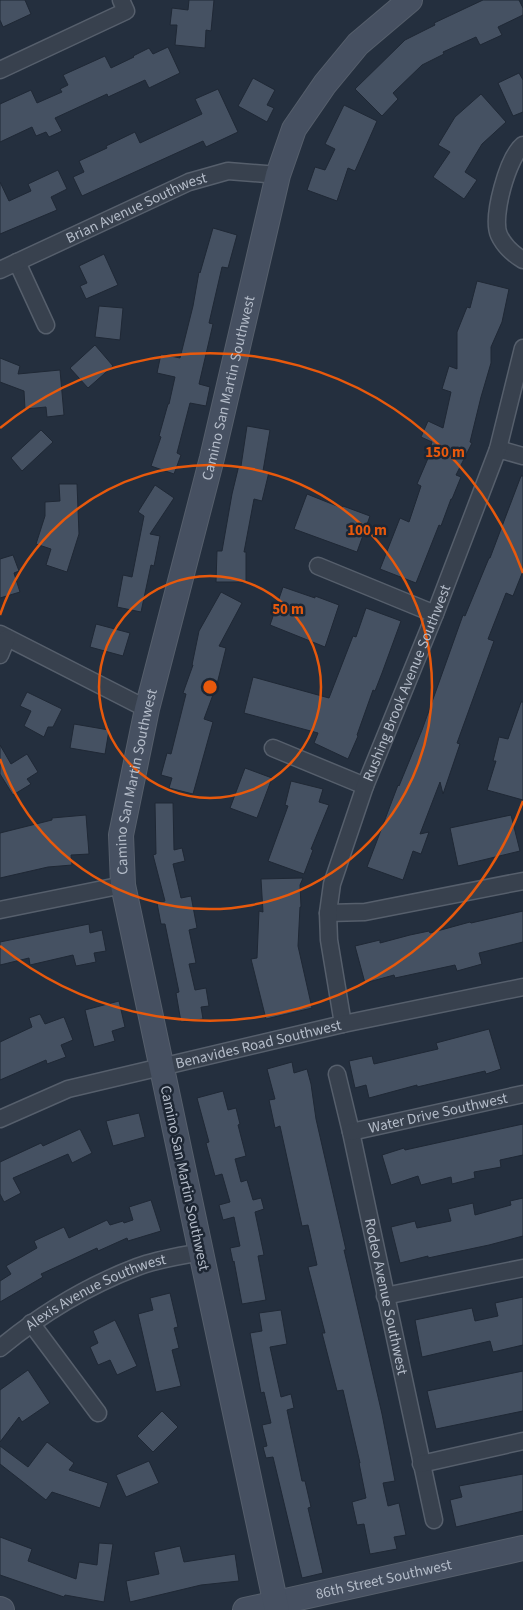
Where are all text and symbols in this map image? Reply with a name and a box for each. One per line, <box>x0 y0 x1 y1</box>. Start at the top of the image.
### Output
street label: Brian Avenue Southwest <box>63 168 209 249</box>
street label: Camino San Martin Southwest <box>197 294 260 483</box>
text: 150 m <box>425 442 465 463</box>
text: 100 m <box>347 520 387 541</box>
street label: Rushing Brook Avenue Southwest <box>358 582 456 785</box>
text: 50 m <box>272 599 304 620</box>
centre of rings <box>201 678 219 696</box>
street label: Camino San Martin Southwest <box>111 687 163 875</box>
street label: Benavides Road Southwest <box>173 1015 344 1074</box>
street label: Camino San Martin Southwest <box>155 1084 214 1273</box>
street label: Water Drive Southwest <box>366 1088 510 1139</box>
street label: Rodeo Avenue Southwest <box>359 1216 413 1377</box>
street label: Alexis Avenue Southwest <box>21 1249 168 1336</box>
street label: 86th Street Southwest <box>314 1554 454 1605</box>

